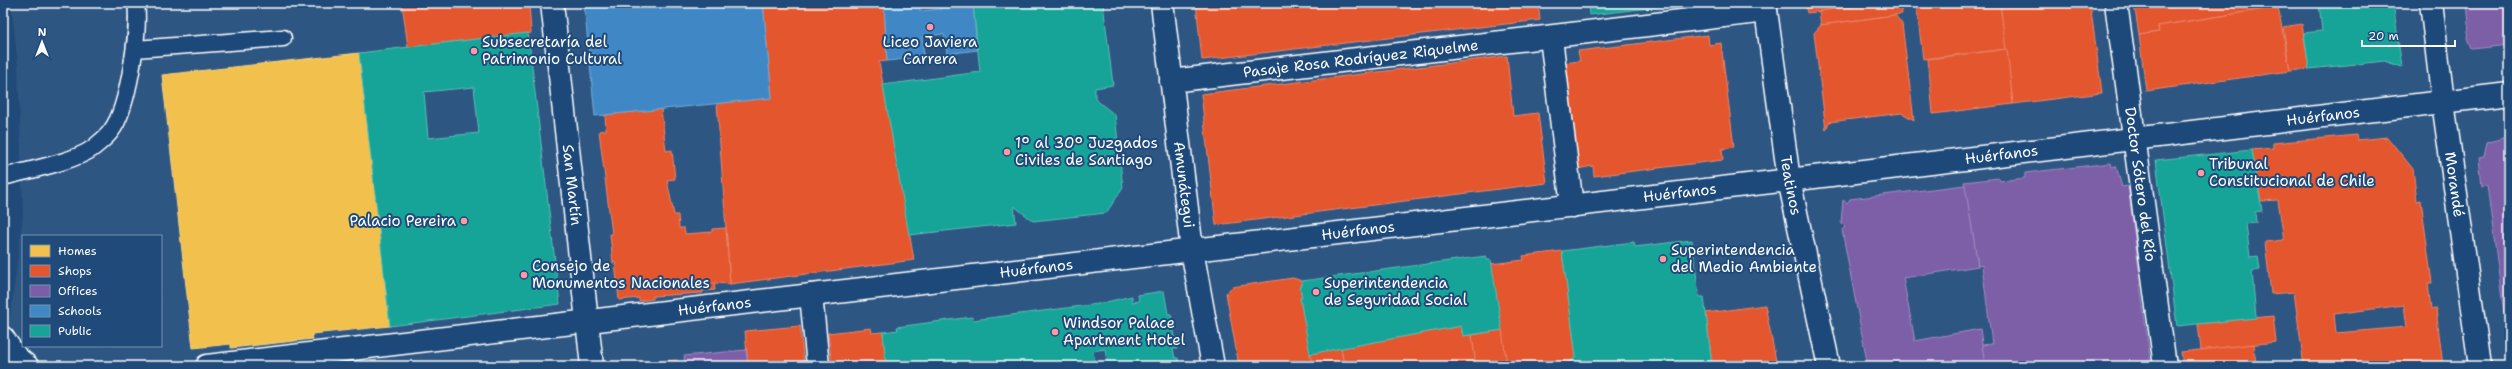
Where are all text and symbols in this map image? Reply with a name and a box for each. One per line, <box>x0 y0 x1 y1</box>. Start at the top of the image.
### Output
north arrow <box>22 22 62 62</box>
marker: Liceo Javiera Carrera <box>925 22 935 32</box>
scale bar <box>2362 22 2455 48</box>
text: N <box>38 25 47 40</box>
text: 20 m <box>2368 28 2399 44</box>
place label: Subsecretaría del Patrimonio Cultural <box>482 32 622 69</box>
place label: Liceo Javiera Carrera <box>883 32 978 69</box>
street label: Pasaje Rosa Rodríguez Riquelme <box>1242 35 1479 82</box>
marker: Subsecretaría del Patrimonio Cultural <box>469 46 479 56</box>
street label: Huérfanos <box>2285 102 2361 131</box>
street label: Doctor Sótero del Río <box>2120 106 2161 263</box>
place label: 1° al 30° Juzgados Civiles de Santiago <box>1015 133 1158 170</box>
street label: Amunátegui <box>1169 140 1199 229</box>
street label: Huérfanos <box>1964 140 2039 169</box>
street label: San Martín <box>558 143 586 226</box>
marker: 1° al 30° Juzgados Civiles de Santiago <box>1002 147 1012 157</box>
street label: Morandé <box>2440 151 2469 218</box>
street label: Teatinos <box>1776 154 1806 217</box>
place label: Tribunal Constitucional de Chile <box>2209 154 2375 191</box>
marker: Tribunal Constitucional de Chile <box>2196 168 2206 178</box>
street label: Huérfanos <box>1642 179 1718 207</box>
place label: Palacio Pereira <box>350 211 457 231</box>
marker: Palacio Pereira <box>459 216 469 226</box>
street label: Huérfanos <box>1320 216 1396 245</box>
legend <box>22 235 162 347</box>
place label: Superintendencia del Medio Ambiente <box>1671 240 1817 277</box>
text: Homes <box>58 243 97 259</box>
street label: Huérfanos <box>998 254 1074 283</box>
marker: Superintendencia del Medio Ambiente <box>1658 254 1668 264</box>
place label: Consejo de Monumentos Nacionales <box>532 256 710 293</box>
text: Shops <box>58 263 92 279</box>
marker: Consejo de Monumentos Nacionales <box>519 270 529 280</box>
place label: Superintendencia de Seguridad Social <box>1324 273 1468 310</box>
text: Offices <box>58 283 98 299</box>
marker: Superintendencia de Seguridad Social <box>1311 287 1321 297</box>
street label: Huérfanos <box>677 292 752 321</box>
text: Schools <box>58 303 102 319</box>
place label: Windsor Palace Apartment Hotel <box>1063 313 1186 350</box>
text: Public <box>58 323 92 339</box>
marker: Windsor Palace Apartment Hotel <box>1050 327 1060 337</box>

